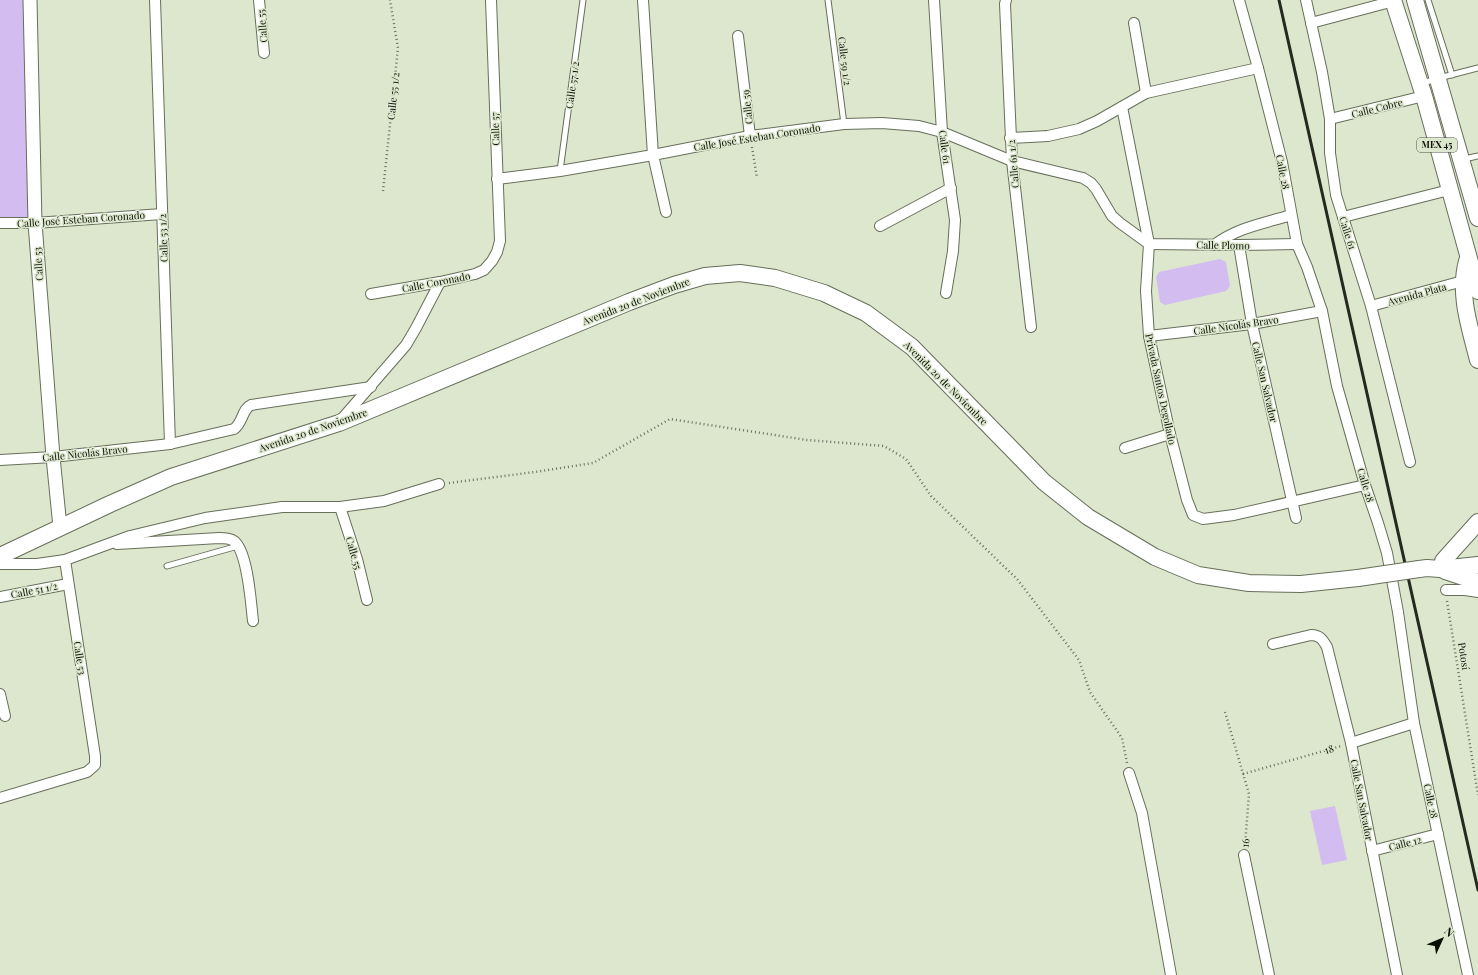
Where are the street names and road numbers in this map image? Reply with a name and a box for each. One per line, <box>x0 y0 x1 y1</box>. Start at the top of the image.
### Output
street label: Calle 55 <box>254 9 270 43</box>
street label: Calle 59 1/2 <box>835 36 855 86</box>
street label: Calle 57 1/2 <box>562 60 582 110</box>
street label: Calle 55 1/2 <box>384 71 402 120</box>
street label: Calle 59 <box>738 89 756 125</box>
street label: Calle Cobre <box>1350 95 1404 121</box>
street label: Calle 57 <box>487 112 503 146</box>
street label: Calle José Esteban Coronado <box>693 120 822 154</box>
street label: Calle 61 <box>936 129 954 165</box>
road number: MEX 45 <box>1417 138 1457 152</box>
street label: Calle 61 1/2 <box>1004 139 1022 189</box>
street label: Calle 28 <box>1273 153 1293 191</box>
street label: Calle José Esteban Coronado <box>17 208 146 230</box>
street label: Calle 53 1/2 <box>155 213 171 262</box>
street label: Calle 61 <box>1336 215 1360 252</box>
street label: Calle Plomo <box>1196 238 1250 252</box>
street label: Calle 53 <box>30 246 46 281</box>
street label: Calle Coronado <box>401 268 472 295</box>
street label: Avenida 20 de Noviembre <box>579 274 692 328</box>
street label: Avenida Plata <box>1385 279 1448 309</box>
street label: Calle Nicolás Bravo <box>1193 312 1280 338</box>
street label: Privada Santos Degollado <box>1142 332 1180 446</box>
street label: Avenida 20 de Noviembre <box>900 337 991 428</box>
street label: Calle San Salvador <box>1249 340 1281 424</box>
street label: Avenida 20 de Noviembre <box>256 405 369 455</box>
street label: Calle Nicolás Bravo <box>42 442 129 464</box>
street label: Calle 28 <box>1354 466 1378 504</box>
street label: Calle 55 <box>343 535 365 571</box>
street label: Calle 51 1/2 <box>9 579 59 601</box>
street label: Calle 53 <box>70 640 90 676</box>
street label: Potosí <box>1455 641 1473 671</box>
street label: 18 <box>1323 741 1335 757</box>
street label: Calle San Salvador <box>1347 758 1377 842</box>
street label: Calle 28 <box>1421 782 1441 820</box>
street label: Calle 12 <box>1387 832 1423 854</box>
street label: 16 <box>1238 838 1252 848</box>

